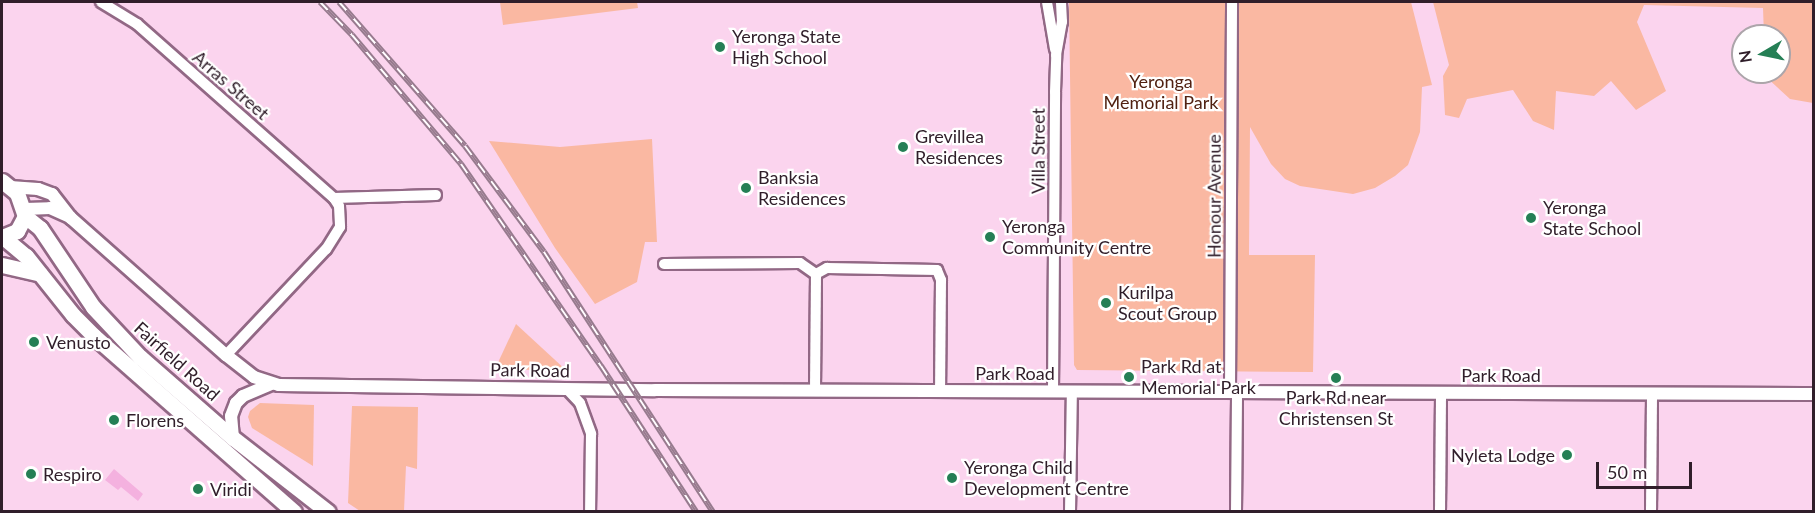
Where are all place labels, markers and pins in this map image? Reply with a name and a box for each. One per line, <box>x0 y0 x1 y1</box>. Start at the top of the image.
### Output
place label: Yeronga State High School <box>732 26 841 68</box>
marker: Yeronga State High School <box>713 40 727 54</box>
place label: Grevillea Residences <box>915 126 1003 168</box>
marker: Grevillea Residences <box>896 140 910 154</box>
place label: Banksia Residences <box>758 167 846 210</box>
marker: Banksia Residences <box>739 181 753 195</box>
place label: Yeronga State School <box>1543 197 1641 240</box>
marker: Yeronga State School <box>1524 211 1538 225</box>
place label: Yeronga Community Centre <box>1002 216 1152 258</box>
marker: Yeronga Community Centre <box>983 230 997 244</box>
place label: Kurilpa Scout Group <box>1118 282 1217 324</box>
marker: Kurilpa Scout Group <box>1099 296 1113 310</box>
place label: Venusto <box>46 331 111 353</box>
marker: Venusto <box>27 335 41 349</box>
place label: Park Rd at Memorial Park <box>1141 356 1256 398</box>
marker: Park Rd at Memorial Park <box>1122 370 1136 384</box>
marker: Park Rd near Christensen St <box>1329 371 1343 385</box>
place label: Park Rd near Christensen St <box>1279 387 1393 430</box>
place label: Florens <box>126 409 184 431</box>
marker: Florens <box>107 413 121 427</box>
place label: Nyleta Lodge <box>1451 444 1555 466</box>
marker: Nyleta Lodge <box>1560 448 1574 462</box>
place label: Yeronga Child Development Centre <box>964 457 1129 500</box>
place label: Respiro <box>43 463 102 485</box>
marker: Respiro <box>24 467 38 481</box>
marker: Yeronga Child Development Centre <box>945 471 959 485</box>
place label: Viridi <box>210 478 252 500</box>
marker: Viridi <box>191 482 205 496</box>

